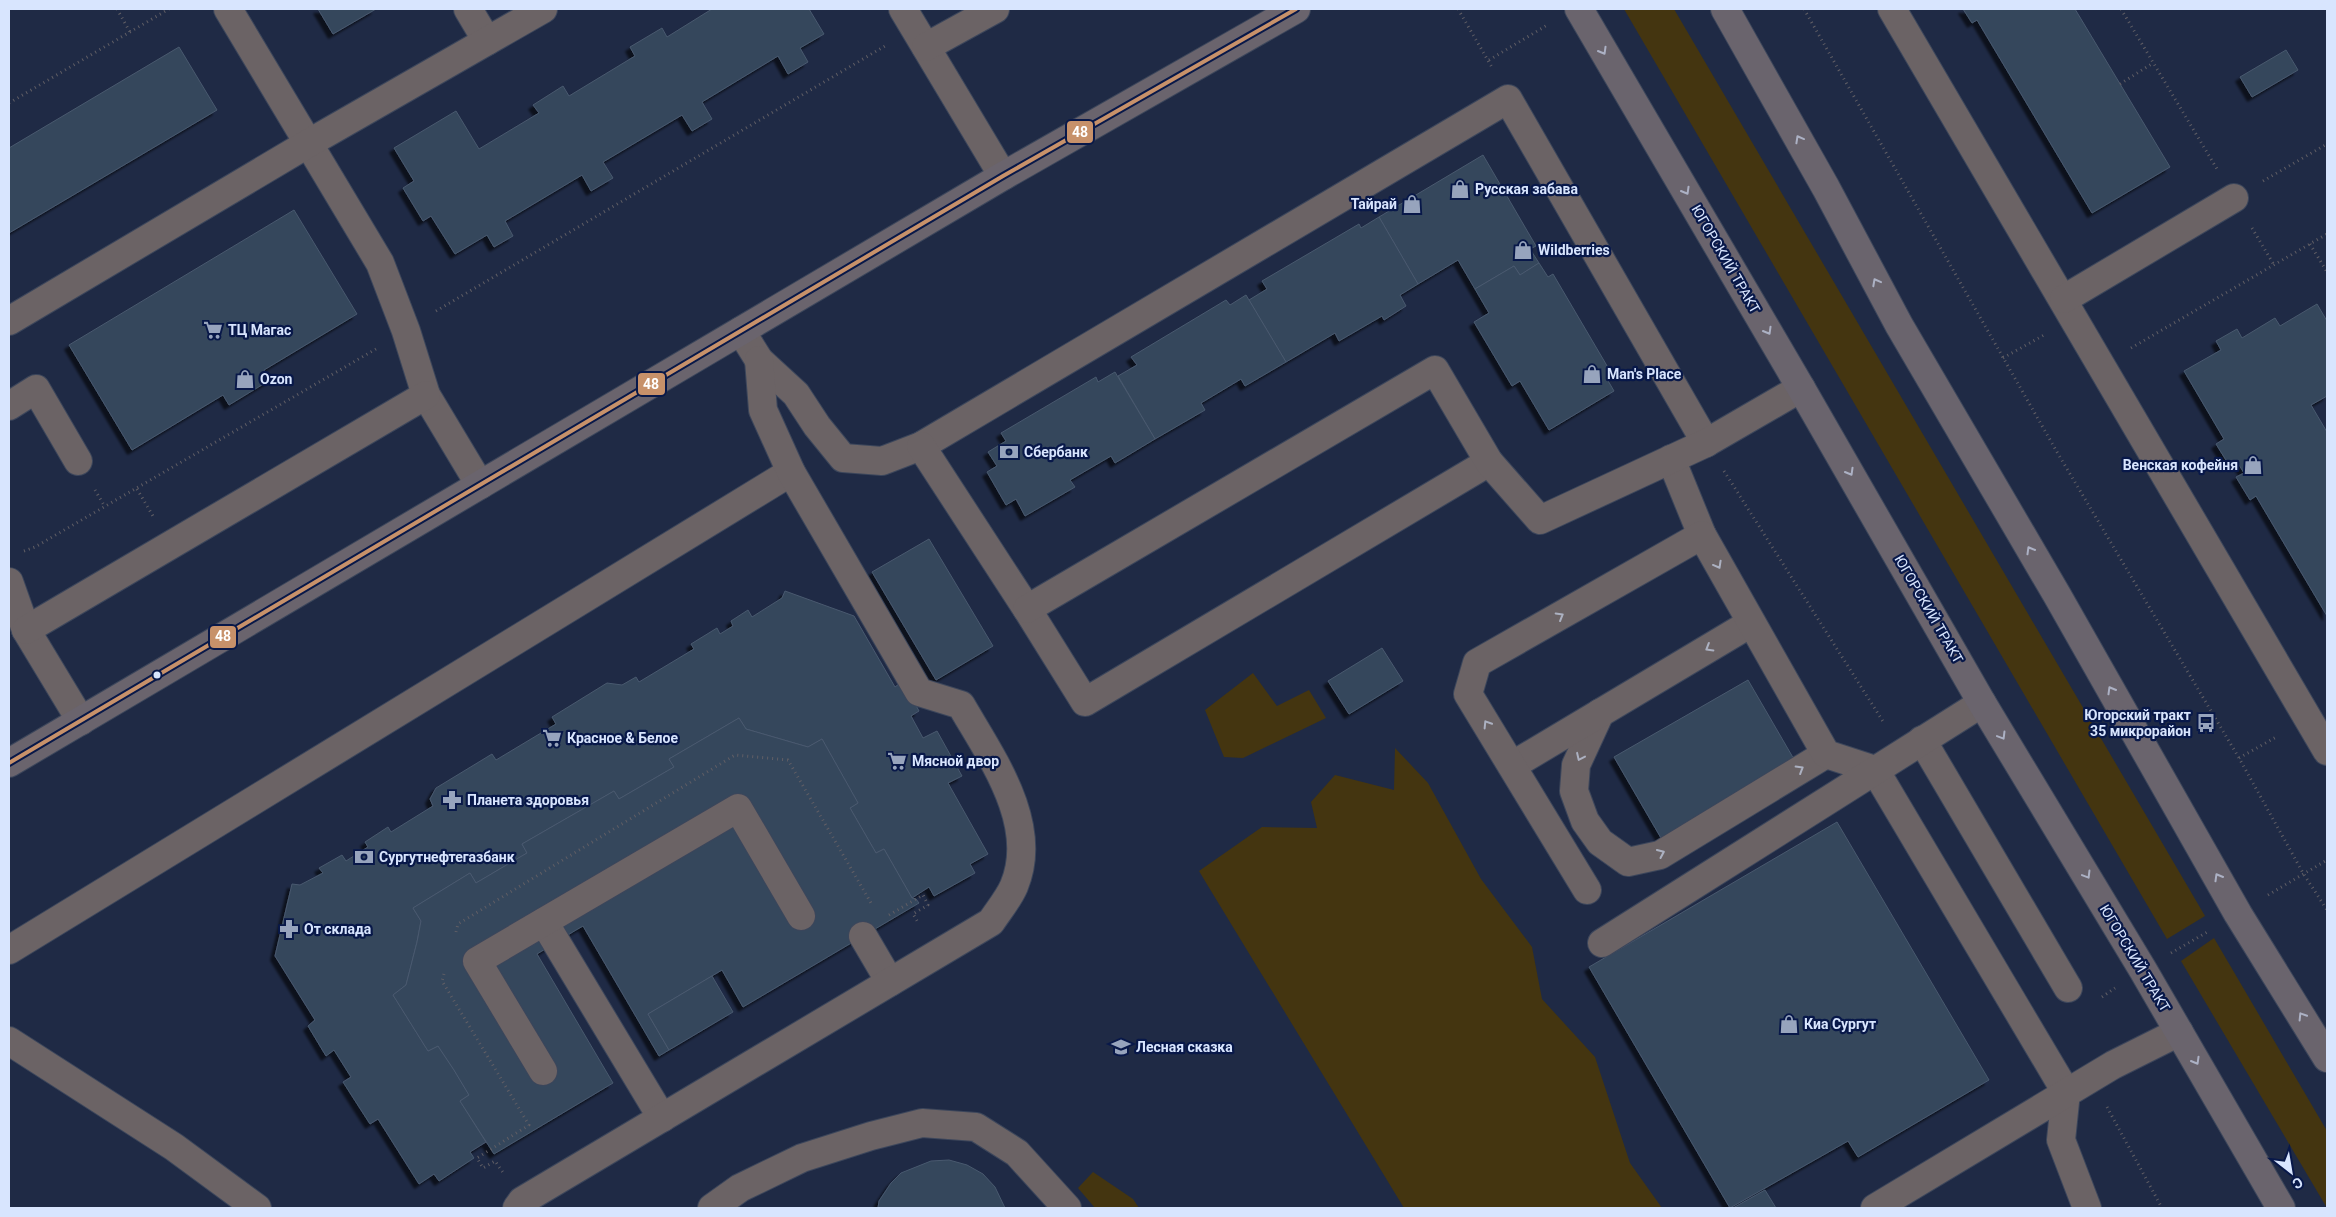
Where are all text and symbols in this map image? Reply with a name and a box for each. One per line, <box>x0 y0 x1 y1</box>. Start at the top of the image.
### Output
one-way arrow <box>1597 45 1607 54</box>
line badge: 48 <box>1066 120 1094 144</box>
text: 48 <box>1072 124 1088 140</box>
one-way arrow <box>1795 136 1805 145</box>
shop icon: Русская забава <box>1449 178 1471 200</box>
place label: Русская забава <box>1475 181 1578 197</box>
one-way arrow <box>1679 185 1689 194</box>
shop icon: Тайрай <box>1401 193 1423 215</box>
place label: Тайрай <box>1351 196 1397 212</box>
street label: ЮГОРСКИЙ ТРАКТ <box>1688 202 1764 317</box>
shop icon: Wildberries <box>1512 239 1534 261</box>
place label: Wildberries <box>1538 242 1610 258</box>
one-way arrow <box>1872 278 1882 287</box>
supermarket icon: ТЦ Магас <box>202 319 224 341</box>
place label: ТЦ Магас <box>228 322 291 338</box>
one-way arrow <box>1761 326 1771 335</box>
shop icon: Man's Place <box>1581 363 1603 385</box>
place label: Man's Place <box>1607 366 1682 382</box>
shop icon: Ozon <box>234 368 256 390</box>
place label: Ozon <box>260 371 293 387</box>
line badge: 48 <box>637 372 666 396</box>
text: 48 <box>643 376 659 392</box>
bank icon: Сбербанк <box>998 441 1020 463</box>
place label: Сбербанк <box>1024 444 1088 460</box>
shop icon: Венская кофейня <box>2242 454 2264 476</box>
place label: Венская кофейня <box>2123 457 2238 473</box>
one-way arrow <box>1843 466 1853 475</box>
one-way arrow <box>2027 546 2037 555</box>
street label: ЮГОРСКИЙ ТРАКТ <box>1891 552 1967 667</box>
one-way arrow <box>1712 560 1722 569</box>
one-way arrow <box>1555 612 1564 622</box>
line badge: 48 <box>209 625 237 649</box>
text: 48 <box>215 628 231 644</box>
one-way arrow <box>1705 641 1714 651</box>
unlabelled marker <box>152 670 162 680</box>
one-way arrow <box>2108 687 2118 696</box>
place label: Югорский тракт 35 микрорайон <box>2084 707 2191 739</box>
bus stop icon: Югорский тракт 35 микрорайон <box>2195 712 2217 734</box>
one-way arrow <box>1484 720 1493 729</box>
supermarket icon: Красное & Белое <box>541 727 563 749</box>
place label: Красное & Белое <box>567 730 678 746</box>
one-way arrow <box>1996 731 2006 740</box>
supermarket icon: Мясной двор <box>886 750 908 772</box>
one-way arrow <box>1575 752 1586 761</box>
place label: Мясной двор <box>912 753 999 769</box>
one-way arrow <box>1795 766 1804 776</box>
pharmacy icon: Планета здоровья <box>441 789 463 811</box>
place label: Планета здоровья <box>467 792 589 808</box>
bank icon: Сургутнефтегазбанк <box>353 846 375 868</box>
place label: Сургутнефтегазбанк <box>379 849 515 865</box>
one-way arrow <box>1656 849 1665 859</box>
one-way arrow <box>2080 870 2090 879</box>
one-way arrow <box>2214 874 2224 883</box>
street label: ЮГОРСКИЙ ТРАКТ <box>2097 901 2174 1015</box>
pharmacy icon: От склада <box>278 918 300 940</box>
place label: От склада <box>304 921 372 937</box>
shop icon: Киа Сургут <box>1778 1013 1800 1035</box>
one-way arrow <box>2298 1013 2308 1022</box>
place label: Киа Сургут <box>1804 1016 1876 1032</box>
school or university icon: Лесная сказка <box>1110 1036 1132 1058</box>
place label: Лесная сказка <box>1136 1039 1233 1055</box>
one-way arrow <box>2189 1055 2199 1064</box>
north arrow <box>2266 1147 2316 1197</box>
text: С <box>2290 1174 2306 1192</box>

